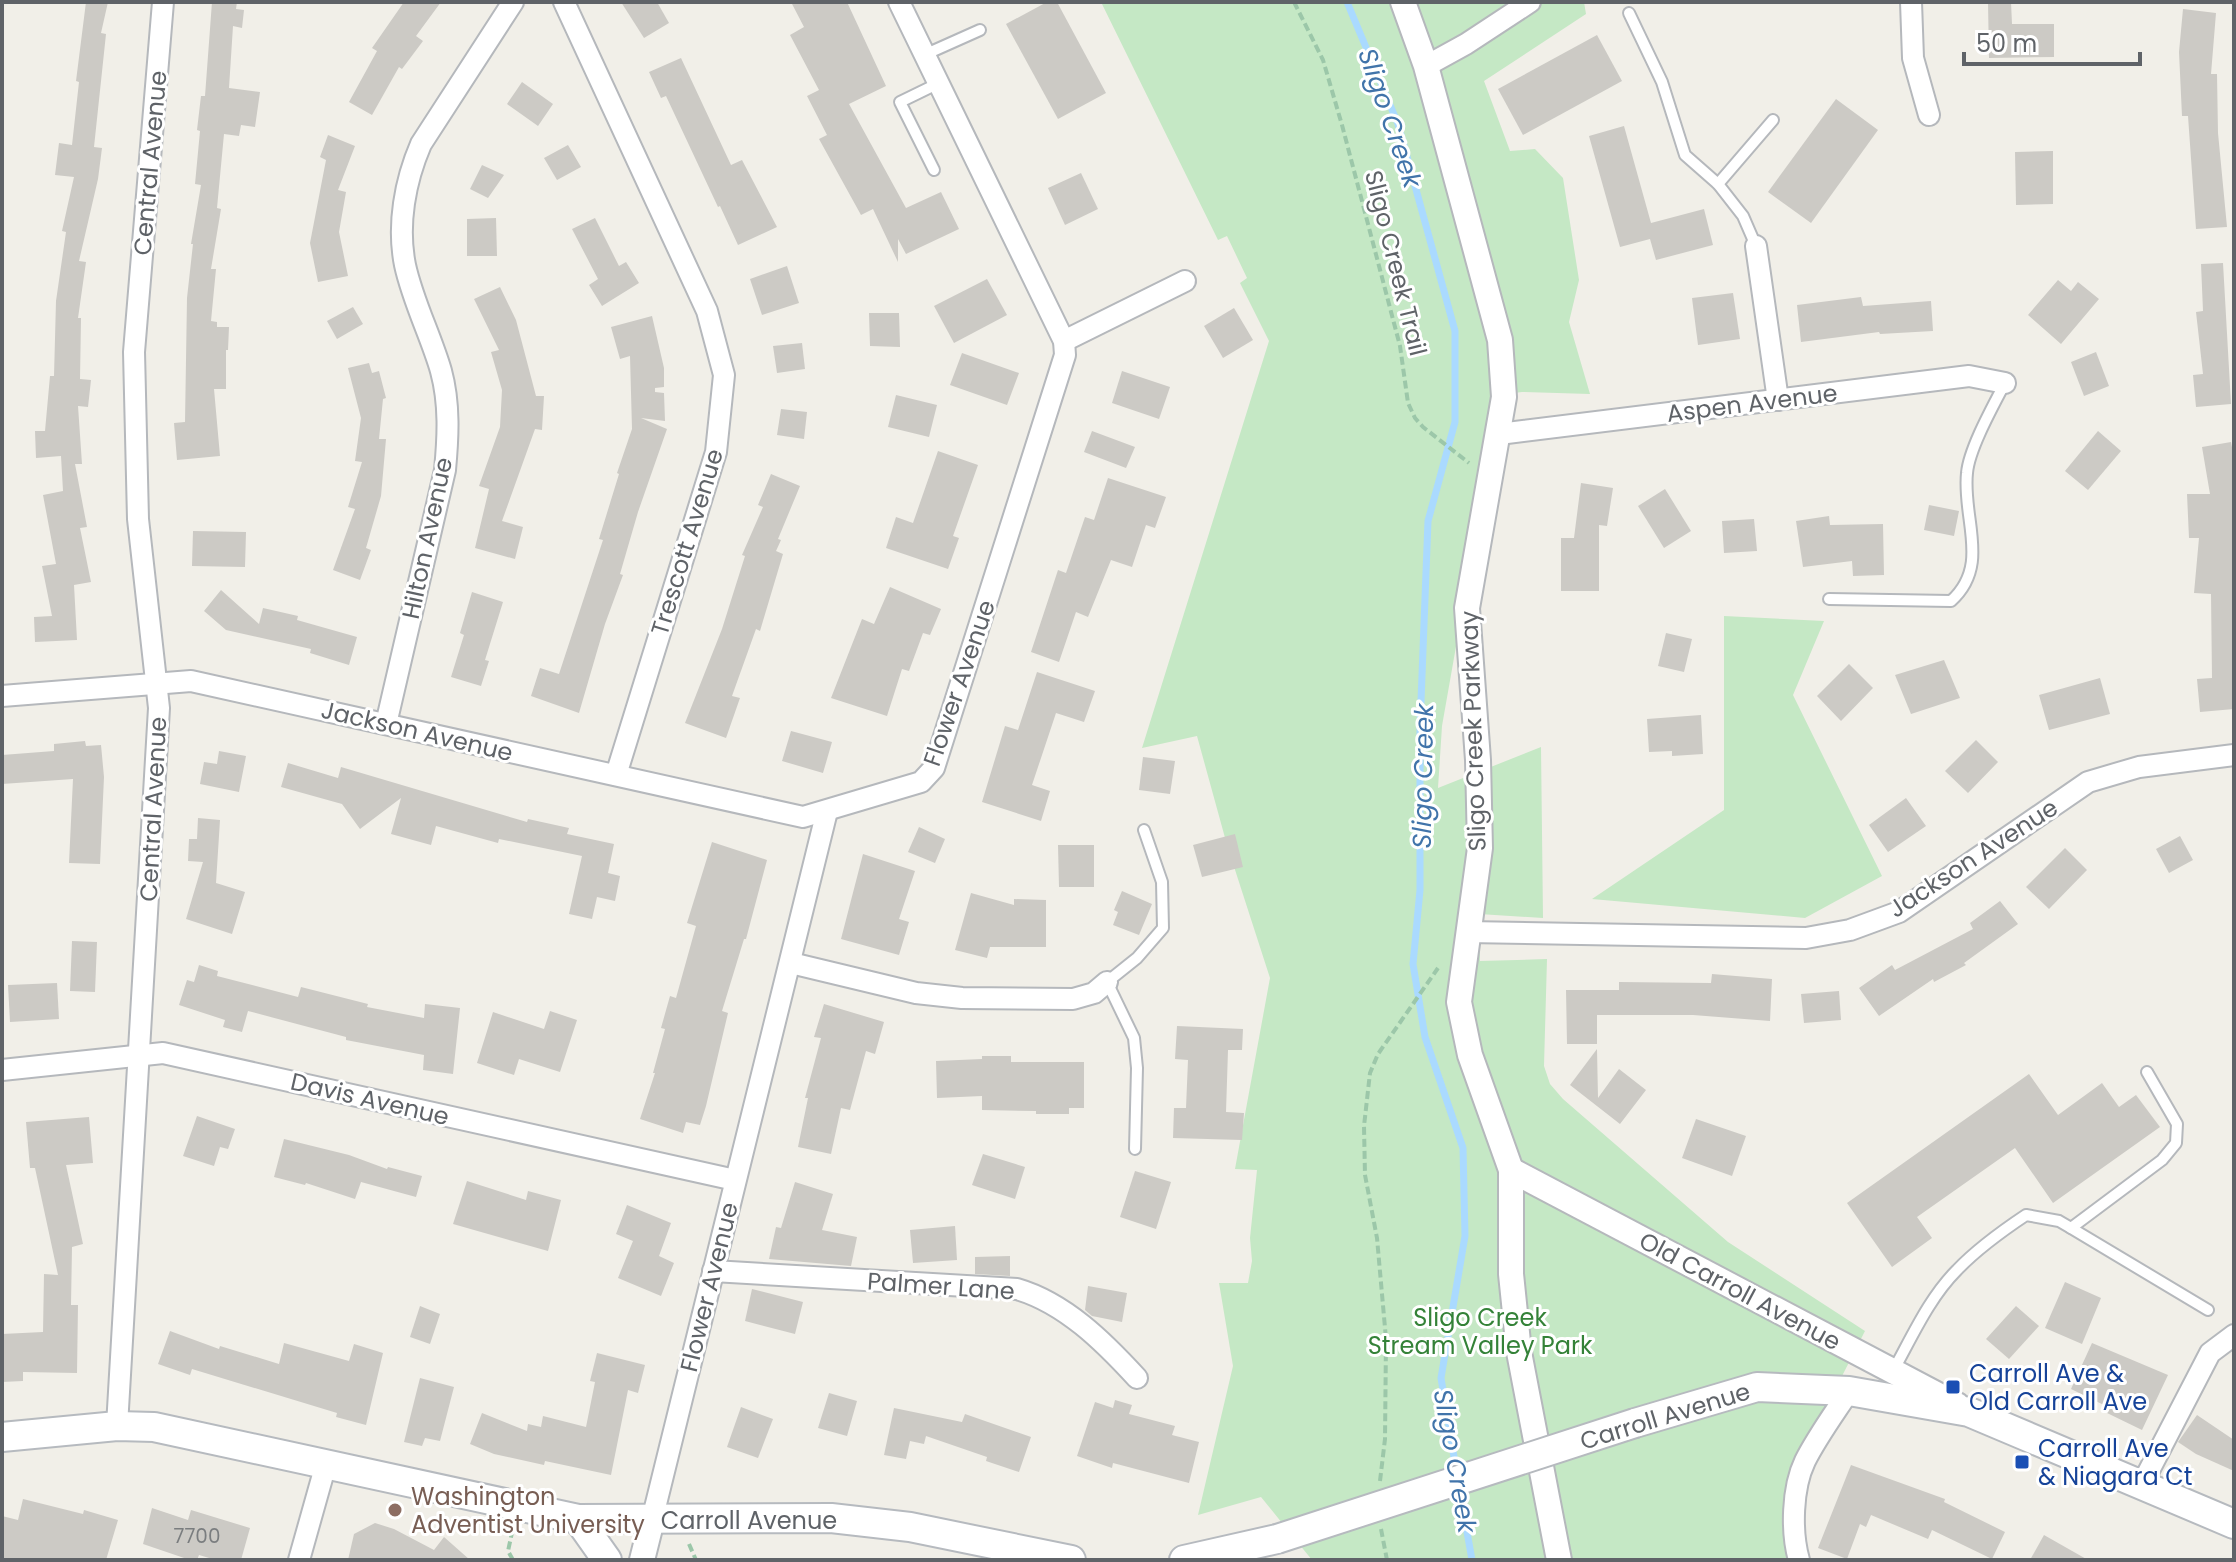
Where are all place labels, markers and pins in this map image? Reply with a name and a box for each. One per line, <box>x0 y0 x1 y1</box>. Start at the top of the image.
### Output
place label: Carroll Ave & Old Carroll Ave <box>1969 1357 2147 1418</box>
marker: Carroll Ave & Old Carroll Ave <box>1944 1378 1962 1396</box>
place label: Carroll Ave & Niagara Ct <box>2038 1432 2192 1493</box>
marker: Carroll Ave & Niagara Ct <box>2013 1453 2031 1471</box>
place label: Washington Adventist University <box>411 1480 645 1541</box>
marker: Washington Adventist University <box>386 1501 404 1519</box>

